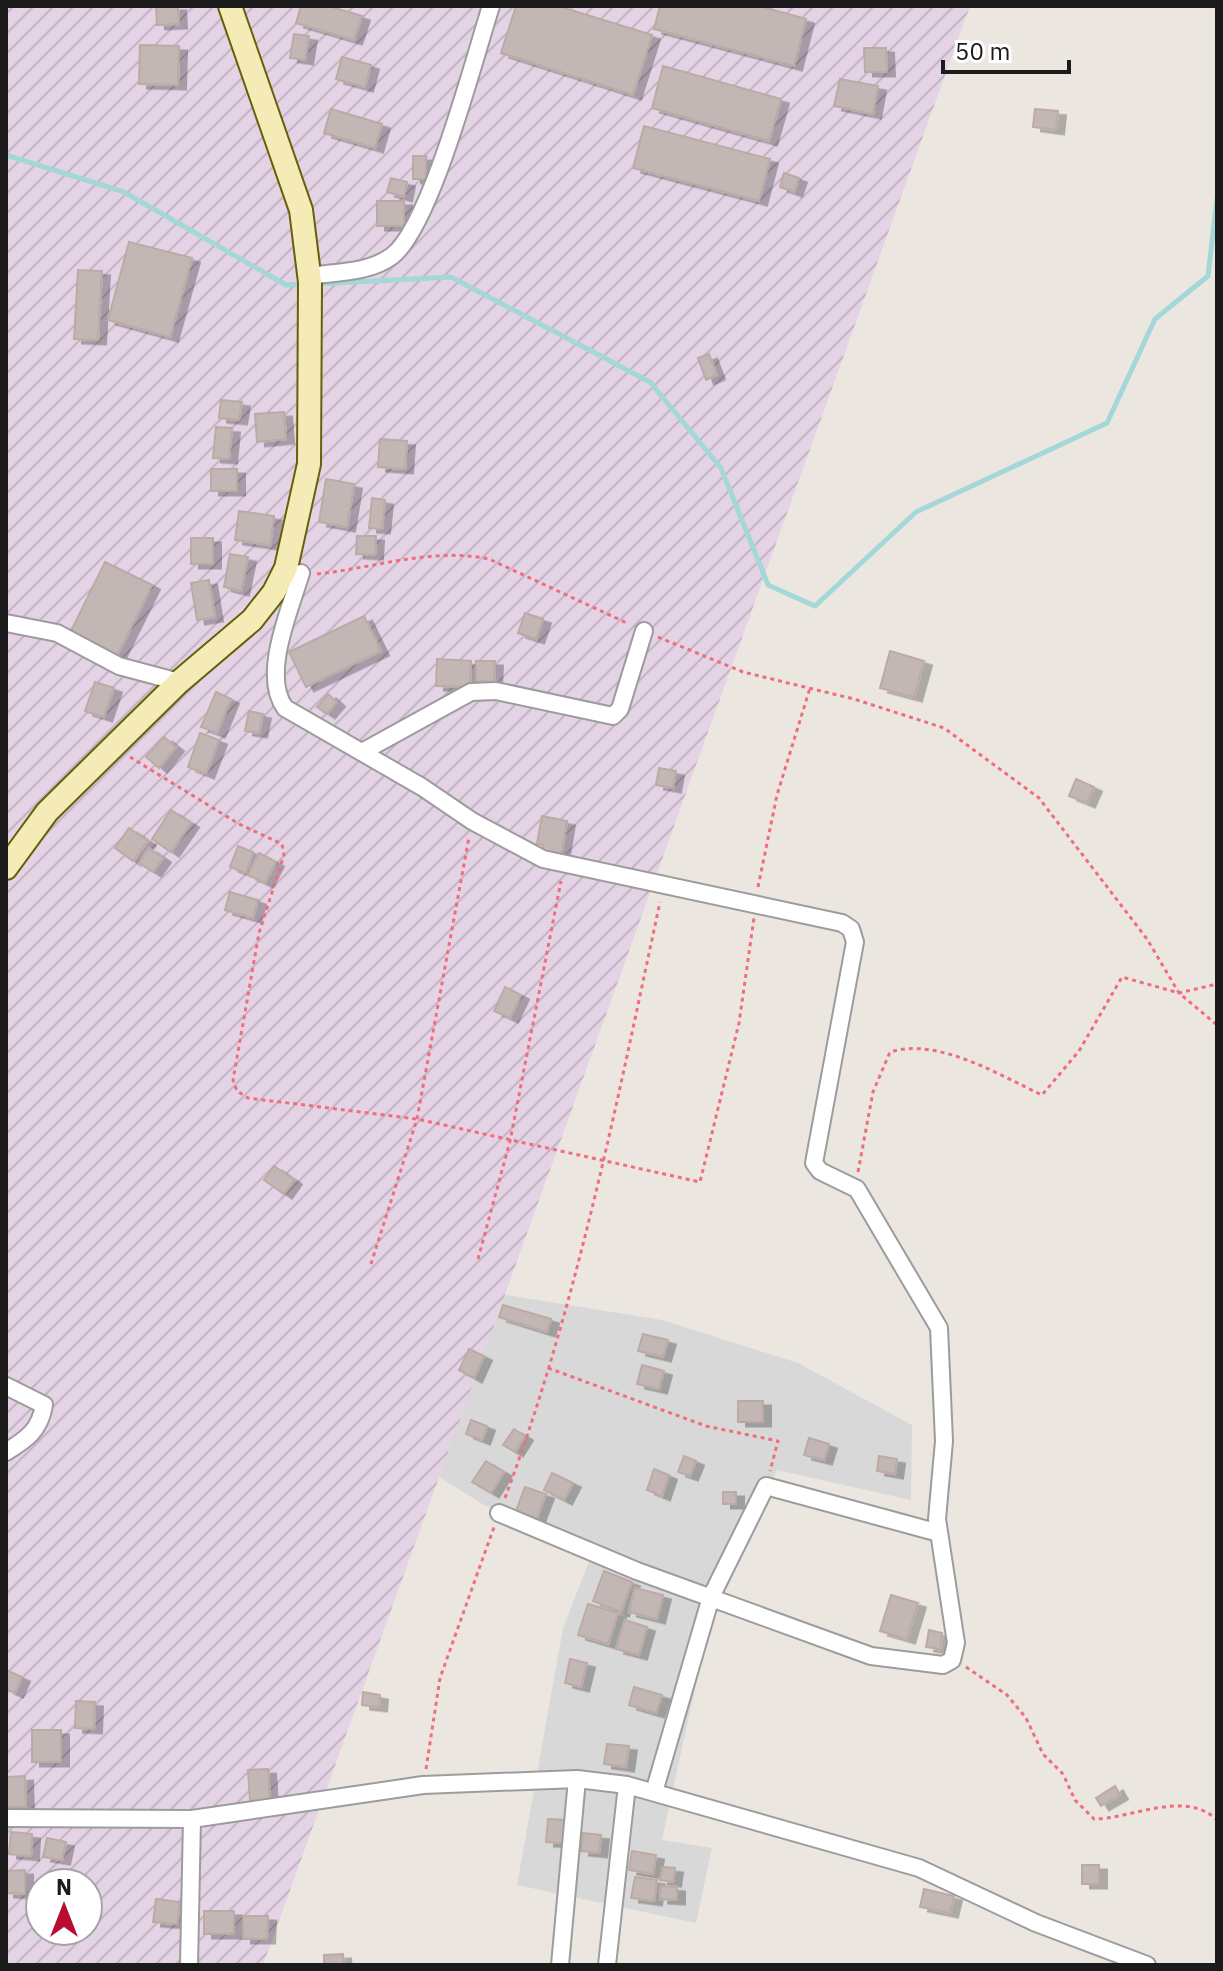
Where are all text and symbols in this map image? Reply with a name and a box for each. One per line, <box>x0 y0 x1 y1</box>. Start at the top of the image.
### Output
scale bar <box>943 24 1069 74</box>
text: 50 m <box>955 35 1010 67</box>
north arrow <box>24 1867 104 1947</box>
text: N <box>56 1872 72 1901</box>

